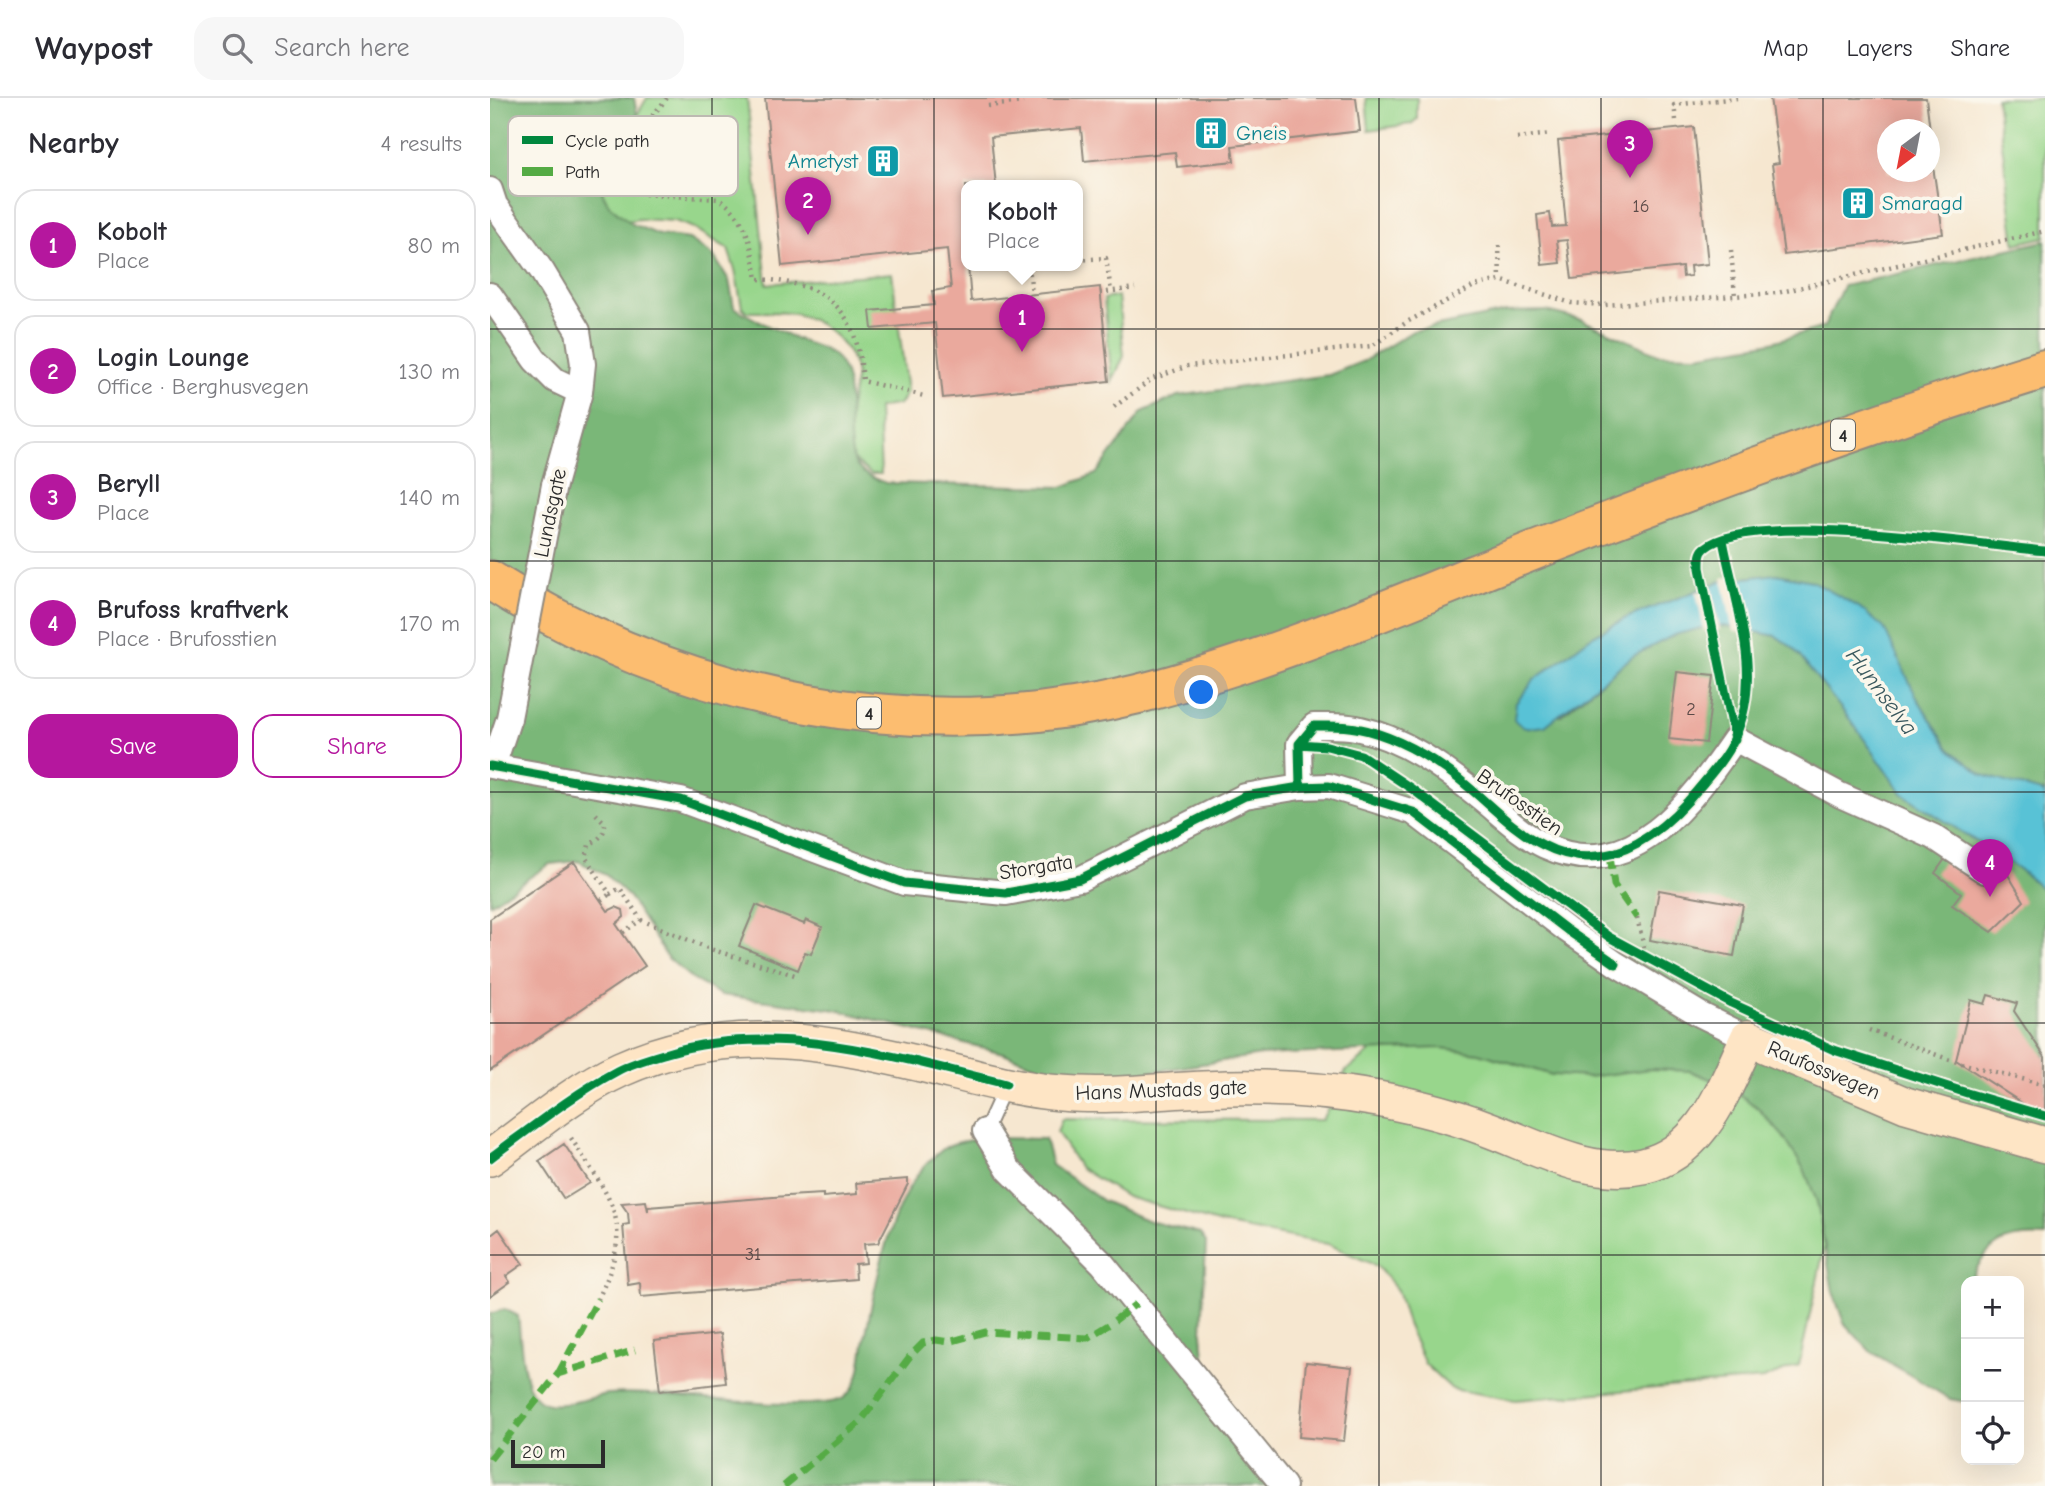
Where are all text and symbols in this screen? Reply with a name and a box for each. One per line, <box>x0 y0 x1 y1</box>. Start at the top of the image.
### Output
search box <box>194 17 684 80</box>
text: Waypost <box>35 29 152 67</box>
icon: search <box>218 29 256 67</box>
text: Search here <box>274 33 410 63</box>
text: Map <box>1763 34 1809 62</box>
text: Layers <box>1847 34 1912 62</box>
text: Share <box>1950 34 2010 62</box>
building icon: Gneis <box>1192 114 1230 152</box>
legend <box>508 116 738 196</box>
north arrow <box>1877 119 1940 182</box>
pin: 3 <box>1607 120 1653 178</box>
place label: Gneis <box>1236 121 1287 145</box>
text: Nearby <box>28 126 119 161</box>
text: 4 results <box>380 130 462 157</box>
text: Cycle path <box>565 130 650 152</box>
building icon: Ametyst <box>864 142 902 180</box>
place label: Ametyst <box>788 149 859 173</box>
text: Path <box>565 161 600 183</box>
pin: 2 <box>785 177 831 235</box>
popup <box>961 180 1083 271</box>
building icon: Smaragd <box>1839 184 1877 222</box>
place label: Smaragd <box>1882 191 1963 215</box>
house number: 16 <box>1633 196 1649 217</box>
text: Kobolt <box>987 197 1057 227</box>
text: Kobolt <box>97 217 167 247</box>
text: Place <box>987 227 1039 254</box>
text: 1 <box>48 232 58 259</box>
text: 80 m <box>407 232 460 259</box>
text: Place <box>97 247 149 274</box>
pin: 1 <box>999 294 1045 352</box>
text: Login Lounge <box>97 343 249 373</box>
text: 2 <box>47 358 59 385</box>
text: 130 m <box>399 358 460 385</box>
text: Office · Berghusvegen <box>97 373 309 400</box>
road number: 4 <box>1831 420 1855 450</box>
street label: Lundsgate <box>529 466 571 560</box>
text: Beryll <box>97 469 160 499</box>
text: 3 <box>47 484 59 511</box>
text: 140 m <box>399 484 460 511</box>
text: Place <box>97 499 149 526</box>
text: Brufoss kraftverk <box>97 595 288 625</box>
text: 4 <box>48 610 58 637</box>
text: 170 m <box>399 610 460 637</box>
text: Place · Brufosstien <box>97 625 277 652</box>
water label: Hunnselva <box>1840 643 1923 740</box>
your location <box>1184 675 1218 709</box>
road number: 4 <box>857 698 881 728</box>
house number: 2 <box>1686 699 1696 720</box>
button: Save <box>28 714 238 778</box>
button: Share <box>252 714 462 778</box>
street label: Brufosstien <box>1473 764 1567 840</box>
pin: 4 <box>1967 839 2013 897</box>
street label: Storgata <box>998 849 1074 885</box>
street label: Raufossvegen <box>1764 1036 1884 1104</box>
street label: Hans Mustads gate <box>1075 1075 1247 1105</box>
house number: 31 <box>745 1244 761 1265</box>
map controls <box>1961 1276 2024 1465</box>
button: + <box>1961 1276 2024 1339</box>
button: − <box>1961 1339 2024 1402</box>
button: locate <box>1961 1402 2024 1465</box>
scale bar <box>511 1437 606 1469</box>
text: 20 m <box>522 1441 566 1463</box>

